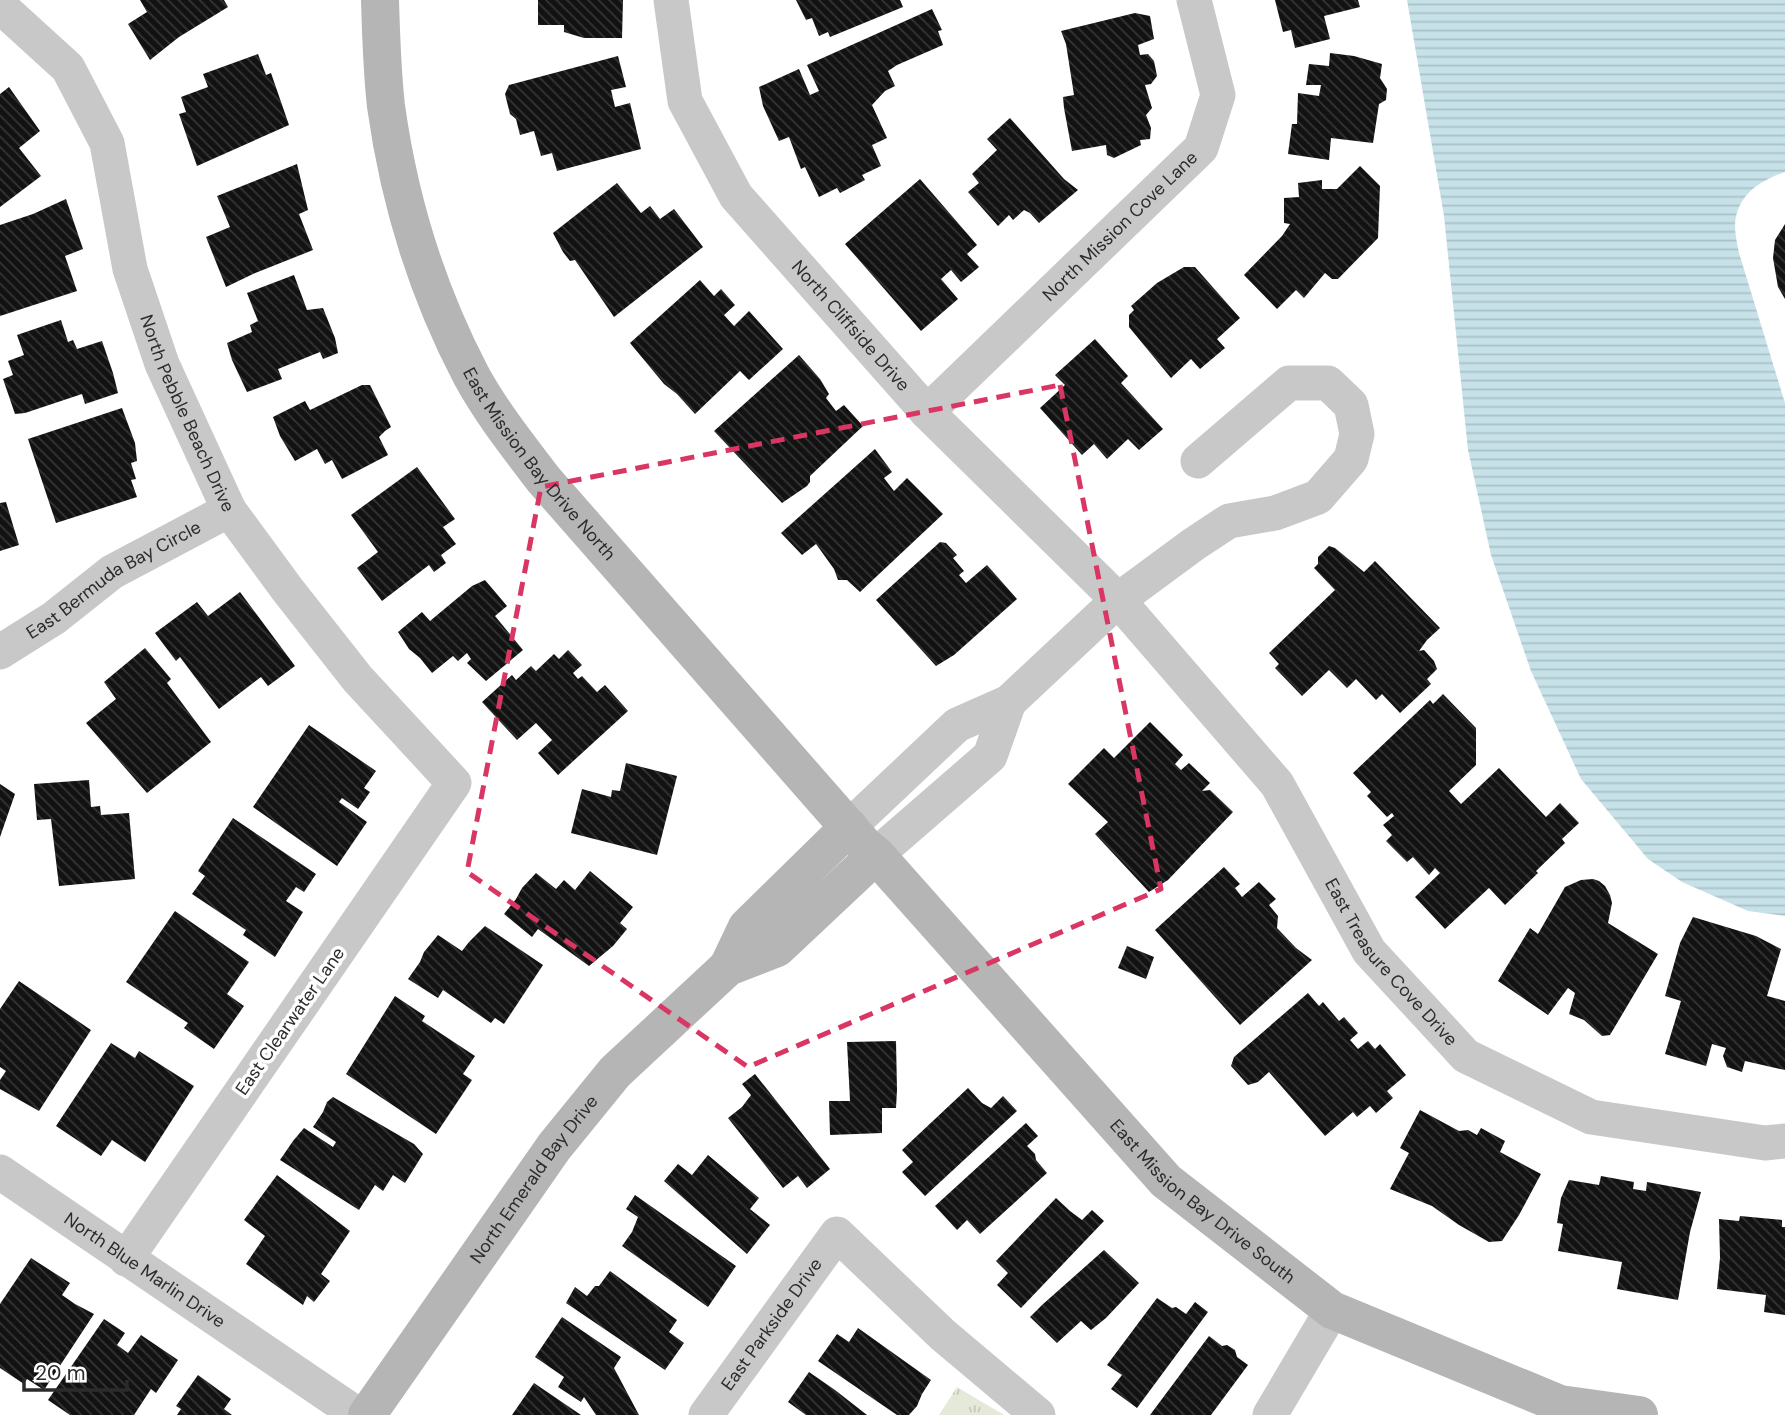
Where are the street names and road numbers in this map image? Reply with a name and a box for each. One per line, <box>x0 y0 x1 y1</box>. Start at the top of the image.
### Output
street label: North Mission Cove Lane <box>1037 146 1203 306</box>
street label: North Cliffside Drive <box>786 255 915 396</box>
street label: North Pebble Beach Drive <box>134 312 240 516</box>
street label: East Mission Bay Drive North <box>457 363 621 566</box>
street label: East Bermuda Bay Circle <box>22 515 205 645</box>
street label: East Treasure Cove Drive <box>1319 874 1463 1051</box>
street label: East Clearwater Lane <box>230 942 350 1100</box>
street label: North Emerald Bay Drive <box>464 1090 603 1268</box>
street label: East Mission Bay Drive South <box>1105 1114 1300 1289</box>
street label: North Blue Marlin Drive <box>59 1207 230 1334</box>
street label: East Parkside Drive <box>716 1253 828 1395</box>

